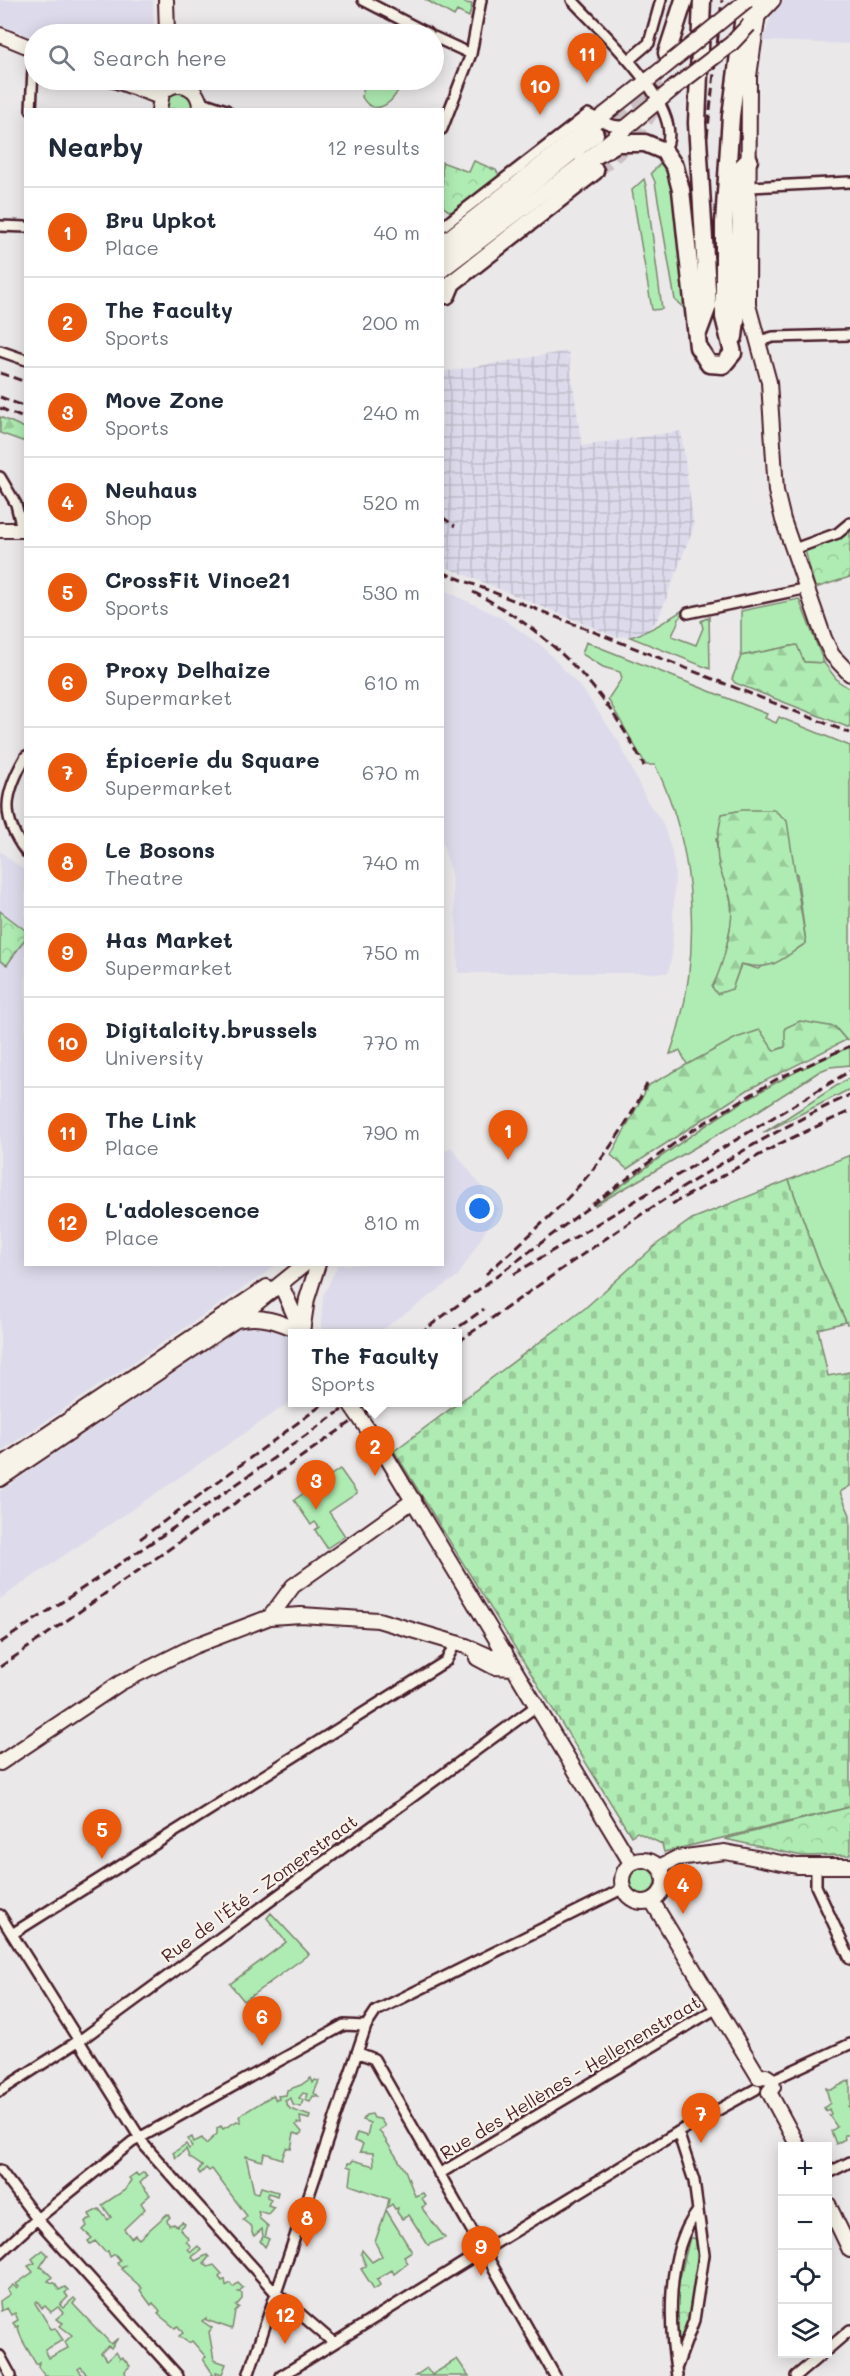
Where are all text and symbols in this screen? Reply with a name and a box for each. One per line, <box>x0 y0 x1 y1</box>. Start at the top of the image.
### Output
search box <box>24 24 444 90</box>
pin: 11 <box>568 34 606 83</box>
icon: search <box>45 41 78 74</box>
text: Search here <box>93 43 227 72</box>
pin: 10 <box>520 66 560 115</box>
text: Nearby <box>48 130 143 164</box>
text: 12 results <box>327 134 420 160</box>
text: Bru Upkot <box>105 205 216 234</box>
text: 1 <box>63 219 72 245</box>
text: 40 m <box>374 219 420 245</box>
text: Place <box>105 234 159 260</box>
text: The Faculty <box>105 295 233 324</box>
text: 2 <box>62 309 73 335</box>
text: 200 m <box>362 309 420 335</box>
text: Sports <box>105 324 169 350</box>
text: Move Zone <box>105 385 224 414</box>
text: 3 <box>62 399 74 425</box>
text: 240 m <box>362 399 420 425</box>
text: Sports <box>105 414 169 440</box>
text: Neuhaus <box>105 475 197 504</box>
text: 4 <box>61 489 74 515</box>
text: 520 m <box>363 489 420 515</box>
text: Shop <box>105 504 152 530</box>
text: CrossFit Vince21 <box>105 565 290 594</box>
text: 5 <box>62 579 73 605</box>
text: 530 m <box>362 579 420 605</box>
text: Sports <box>105 594 169 620</box>
text: Proxy Delhaize <box>105 655 270 684</box>
text: 6 <box>61 669 74 695</box>
text: 610 m <box>364 669 420 695</box>
text: Supermarket <box>105 684 232 710</box>
text: Épicerie du Square <box>105 745 320 774</box>
text: 7 <box>62 759 73 785</box>
text: 670 m <box>362 759 420 785</box>
text: Supermarket <box>105 774 232 800</box>
text: Le Bosons <box>105 835 215 864</box>
text: 8 <box>61 849 74 875</box>
text: 740 m <box>362 849 420 875</box>
text: Theatre <box>105 864 183 890</box>
text: Has Market <box>105 925 233 954</box>
text: 9 <box>61 939 74 965</box>
text: 750 m <box>363 939 420 965</box>
text: Supermarket <box>105 954 232 980</box>
text: Digitalcity.brussels <box>105 1015 317 1044</box>
text: 10 <box>57 1029 78 1055</box>
text: 770 m <box>363 1029 420 1055</box>
text: University <box>105 1044 204 1070</box>
text: The Link <box>105 1105 197 1134</box>
pin: 1 <box>488 1110 528 1160</box>
text: 11 <box>59 1119 76 1145</box>
text: 790 m <box>362 1119 420 1145</box>
text: Place <box>105 1134 159 1160</box>
your location <box>465 1194 494 1223</box>
text: L'adolescence <box>105 1195 260 1224</box>
text: 12 <box>57 1209 78 1235</box>
text: 810 m <box>364 1209 420 1235</box>
text: Place <box>105 1224 159 1250</box>
popup <box>288 1329 462 1407</box>
text: The Faculty <box>311 1341 439 1370</box>
text: Sports <box>311 1370 375 1396</box>
pin: 2 <box>356 1426 394 1476</box>
pin: 3 <box>296 1460 336 1510</box>
street label: Rue de l'Été - Zomerstraat <box>156 1809 362 1967</box>
pin: 5 <box>82 1810 122 1859</box>
pin: 4 <box>664 1864 702 1914</box>
street label: Rue des Hellènes - Hellenenstraat <box>435 1990 705 2164</box>
pin: 6 <box>242 1996 282 2046</box>
pin: 7 <box>682 2094 720 2143</box>
map controls <box>778 2142 832 2358</box>
button: + <box>778 2142 832 2196</box>
button: − <box>778 2196 832 2250</box>
pin: 8 <box>288 2198 326 2247</box>
pin: 9 <box>462 2226 500 2276</box>
button: locate <box>778 2250 832 2304</box>
pin: 12 <box>266 2294 304 2344</box>
button: layers <box>778 2304 832 2358</box>

